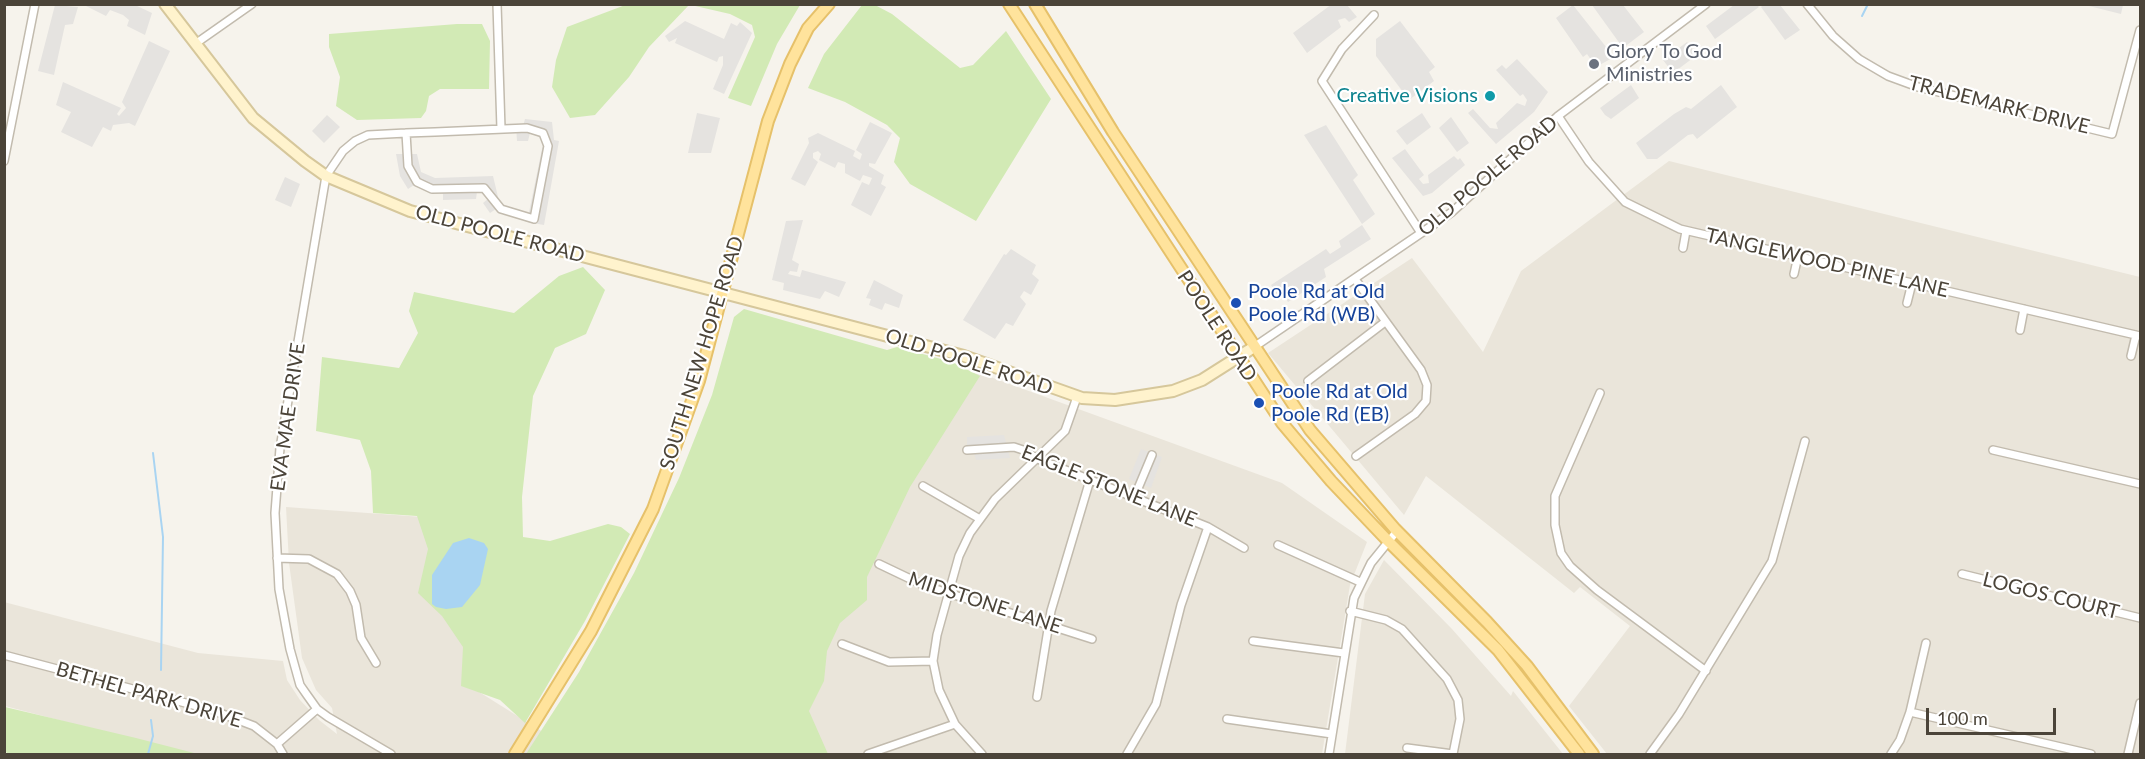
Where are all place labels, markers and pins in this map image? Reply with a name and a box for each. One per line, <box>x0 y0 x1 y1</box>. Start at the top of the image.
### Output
place label: Glory To God Ministries <box>1606 40 1722 87</box>
marker: Glory To God Ministries <box>1587 57 1601 71</box>
place label: Creative Visions <box>1336 84 1478 108</box>
marker: Creative Visions <box>1483 89 1497 103</box>
place label: Poole Rd at Old Poole Rd (WB) <box>1248 280 1385 327</box>
marker: Poole Rd at Old Poole Rd (WB) <box>1229 296 1243 310</box>
place label: Poole Rd at Old Poole Rd (EB) <box>1271 380 1408 427</box>
marker: Poole Rd at Old Poole Rd (EB) <box>1252 396 1266 410</box>

